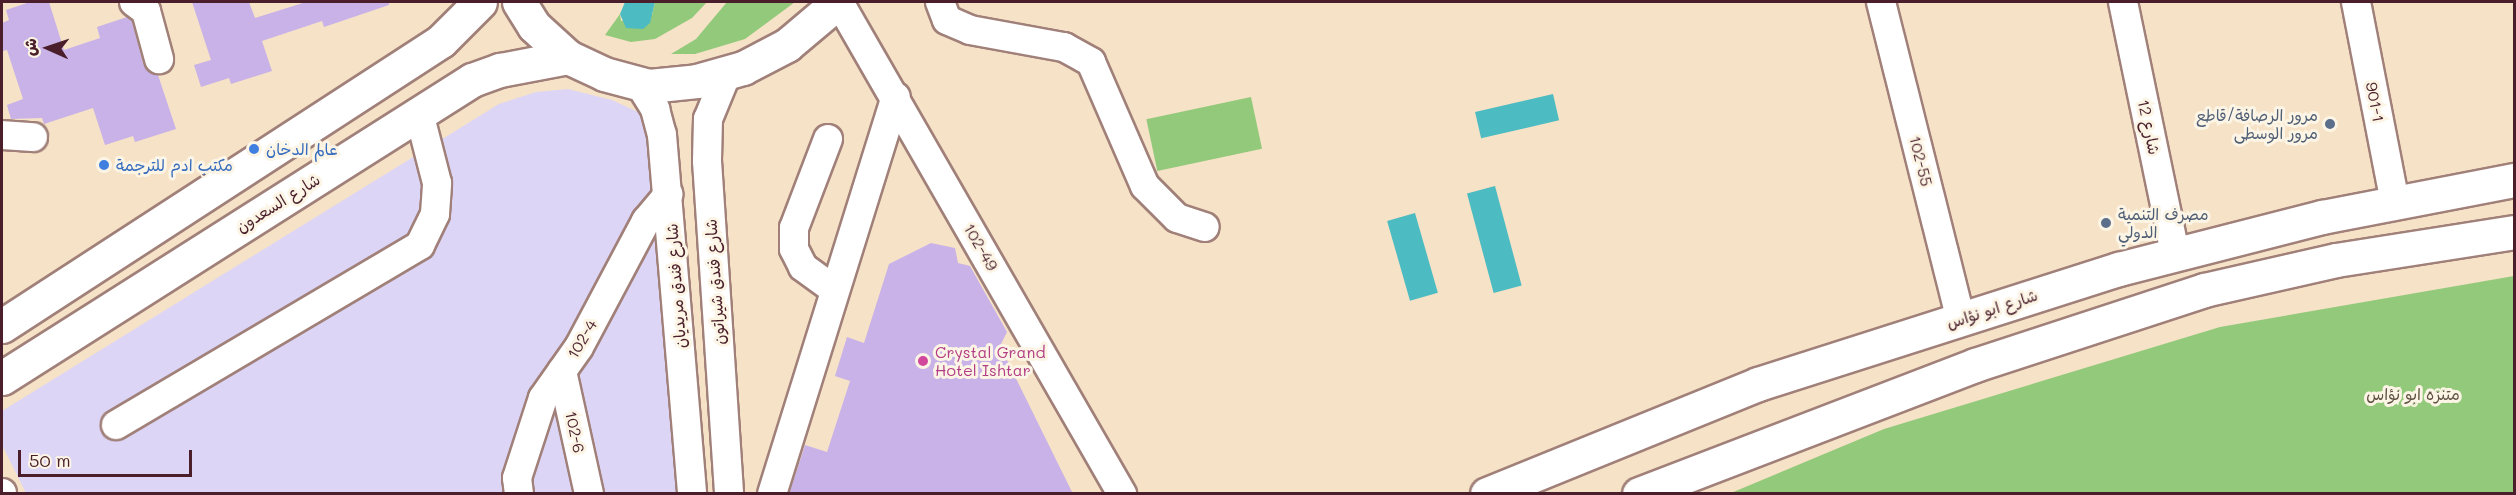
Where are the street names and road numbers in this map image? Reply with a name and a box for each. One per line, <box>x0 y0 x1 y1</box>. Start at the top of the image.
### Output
street label: 901-1 <box>2362 80 2388 124</box>
street label: شارع 12 <box>2134 98 2164 156</box>
street label: 102-55 <box>1905 134 1937 188</box>
street label: شارع السعدون <box>233 170 323 236</box>
street label: شارع فندق شيراتون <box>701 218 729 346</box>
street label: 102-49 <box>960 220 1002 274</box>
street label: شارع فندق مريديان <box>662 223 690 349</box>
street label: شارع ابو نؤاس <box>1944 285 2040 333</box>
street label: 102-4 <box>563 316 601 362</box>
street label: 102-6 <box>561 409 589 455</box>

